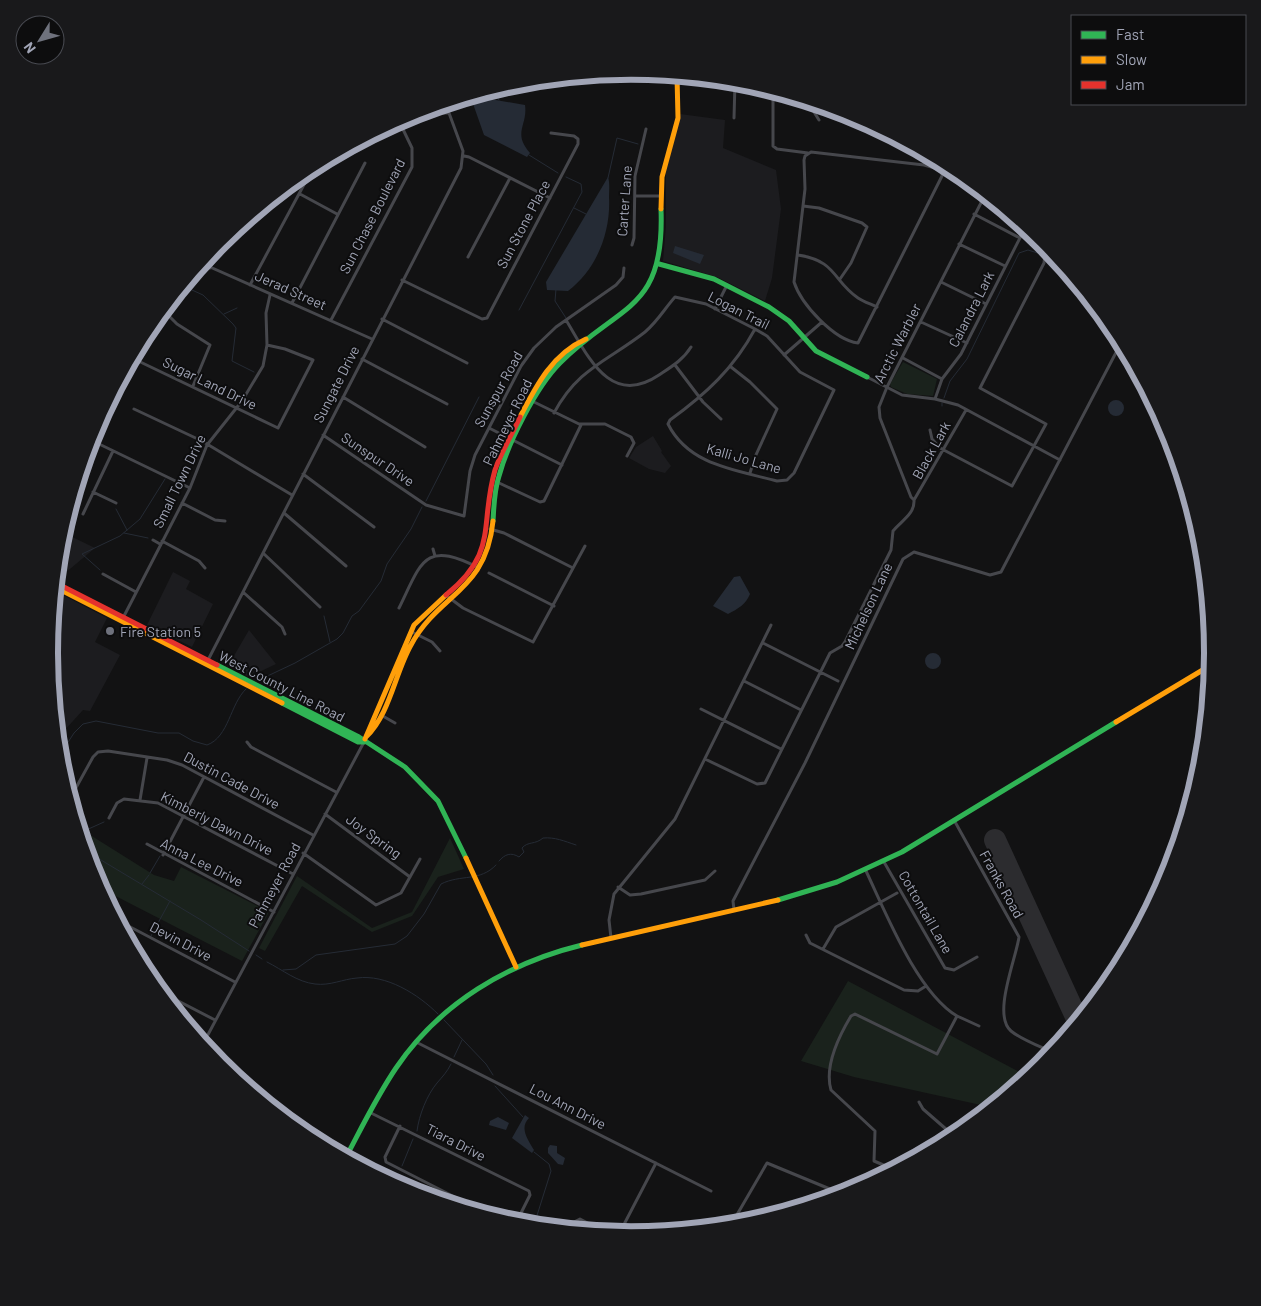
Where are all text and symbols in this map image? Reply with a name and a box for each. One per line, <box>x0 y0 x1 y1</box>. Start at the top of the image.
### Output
north arrow <box>15 15 65 65</box>
legend <box>1071 15 1246 105</box>
text: Fast <box>1116 25 1144 43</box>
text: N <box>20 39 39 57</box>
text: Slow <box>1116 50 1147 68</box>
text: Jam <box>1116 75 1145 93</box>
street label: Sun Chase Boulevard <box>336 156 408 276</box>
street label: Carter Lane <box>613 165 635 237</box>
street label: Sun Stone Place <box>493 177 553 271</box>
street label: Jerad Street <box>253 267 329 313</box>
street label: Calandra Lark <box>945 268 997 350</box>
street label: Logan Trail <box>705 287 773 333</box>
street label: Arctic Warbler <box>870 300 924 386</box>
street label: Sungate Drive <box>309 343 363 425</box>
street label: Sunspur Road <box>470 348 526 430</box>
street label: Sugar Land Drive <box>160 353 260 413</box>
street label: Pahmeyer Road <box>479 376 535 468</box>
street label: Black Lark <box>908 418 954 482</box>
street label: Sunspur Drive <box>338 428 418 490</box>
street label: Small Town Drive <box>149 431 209 531</box>
street label: Kalli Jo Lane <box>705 439 783 477</box>
street label: Michelson Lane <box>840 560 896 652</box>
place label: Fire Station 5 <box>120 623 201 640</box>
marker: Fire Station 5 <box>104 625 116 637</box>
street label: West County Line Road <box>216 647 348 725</box>
street label: Dustin Cade Drive <box>181 748 283 812</box>
street label: Kimberly Dawn Drive <box>158 787 276 859</box>
street label: Joy Spring <box>343 810 405 862</box>
street label: Anna Lee Drive <box>158 834 246 890</box>
street label: Pahmeyer Road <box>244 839 304 931</box>
street label: Franks Road <box>976 847 1028 921</box>
street label: Cottontail Lane <box>895 867 957 957</box>
street label: Devin Drive <box>147 918 215 964</box>
street label: Lou Ann Drive <box>527 1079 609 1133</box>
street label: Tiara Drive <box>423 1120 489 1164</box>

